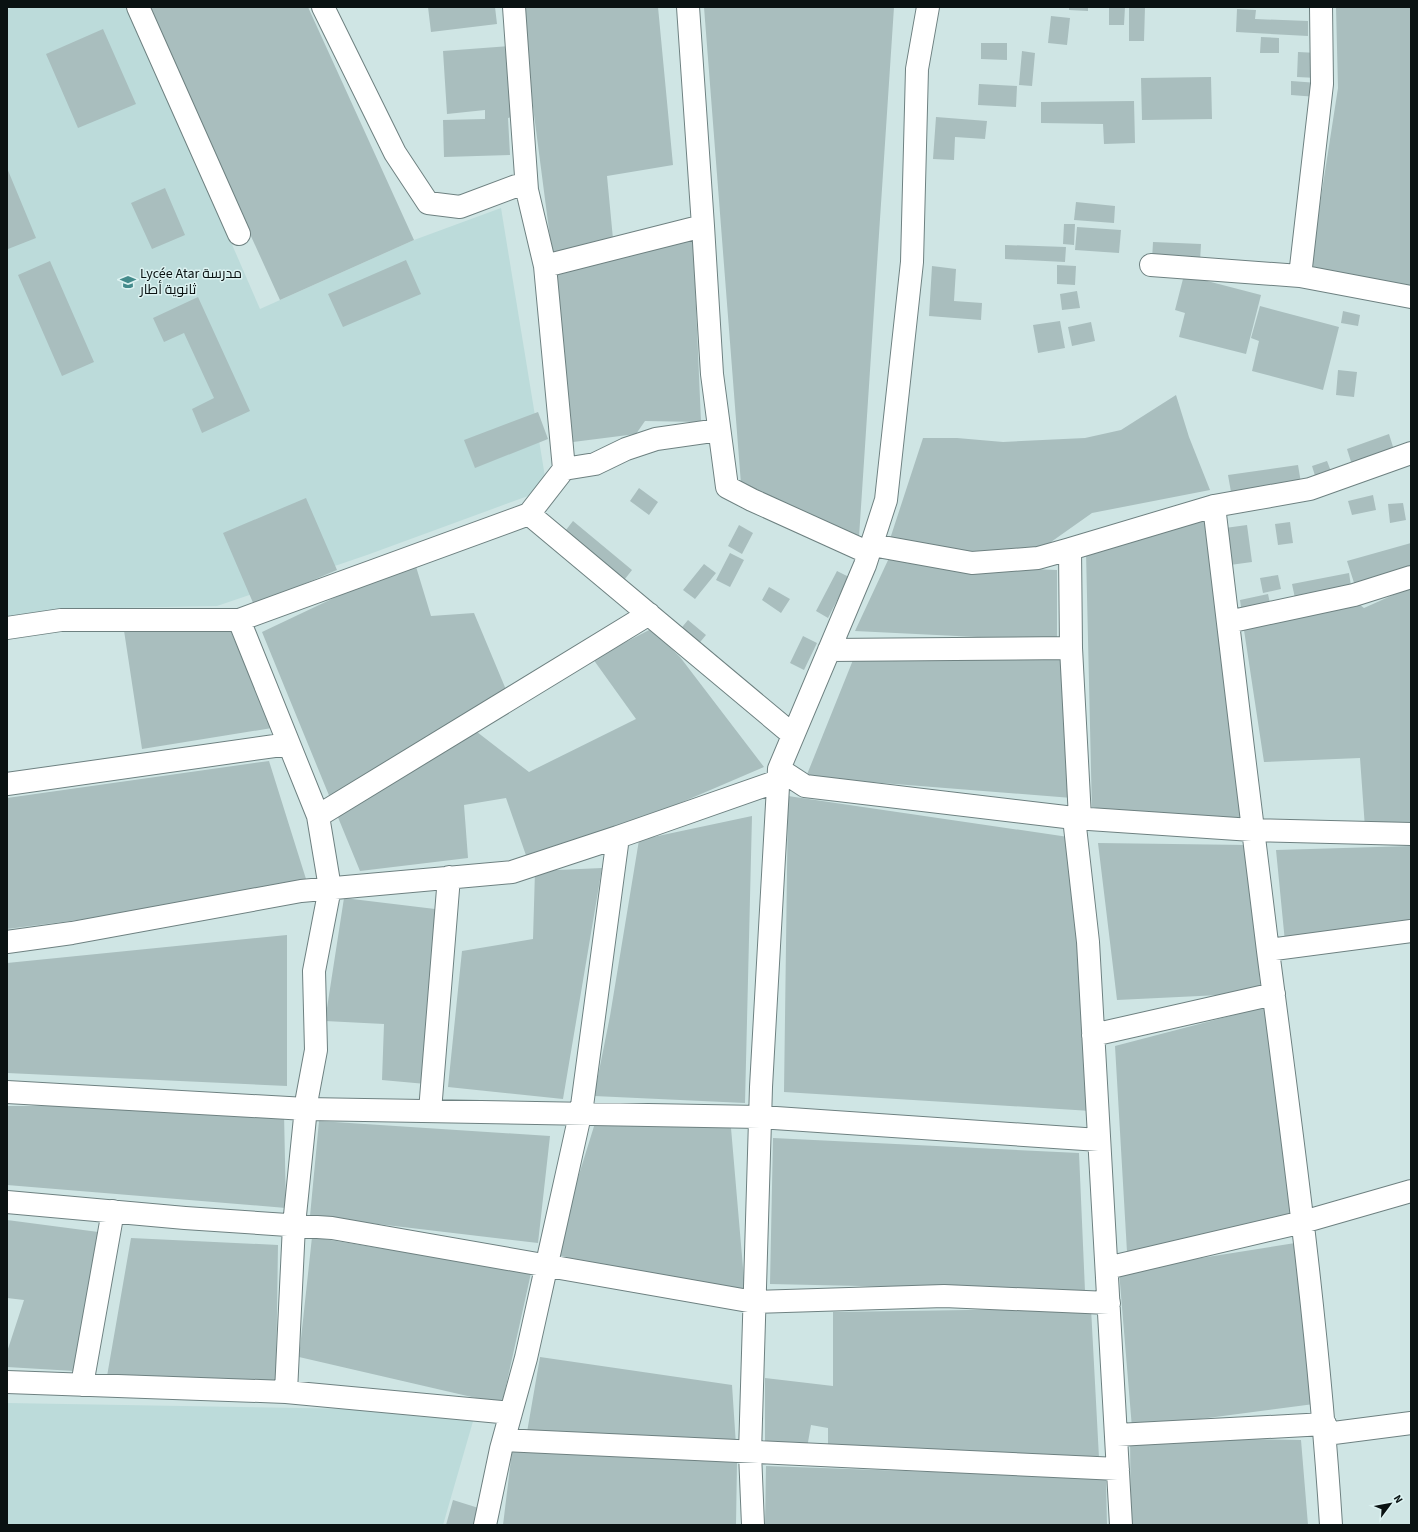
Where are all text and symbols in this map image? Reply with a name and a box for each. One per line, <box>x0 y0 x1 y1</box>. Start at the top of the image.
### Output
place label: Lycée Atar مدرسة ثانوية أطار <box>139 264 242 300</box>
school or university icon: Lycée Atar مدرسة ثانوية أطار <box>119 273 137 291</box>
north arrow <box>1370 1484 1410 1524</box>
text: N <box>1390 1492 1406 1506</box>

